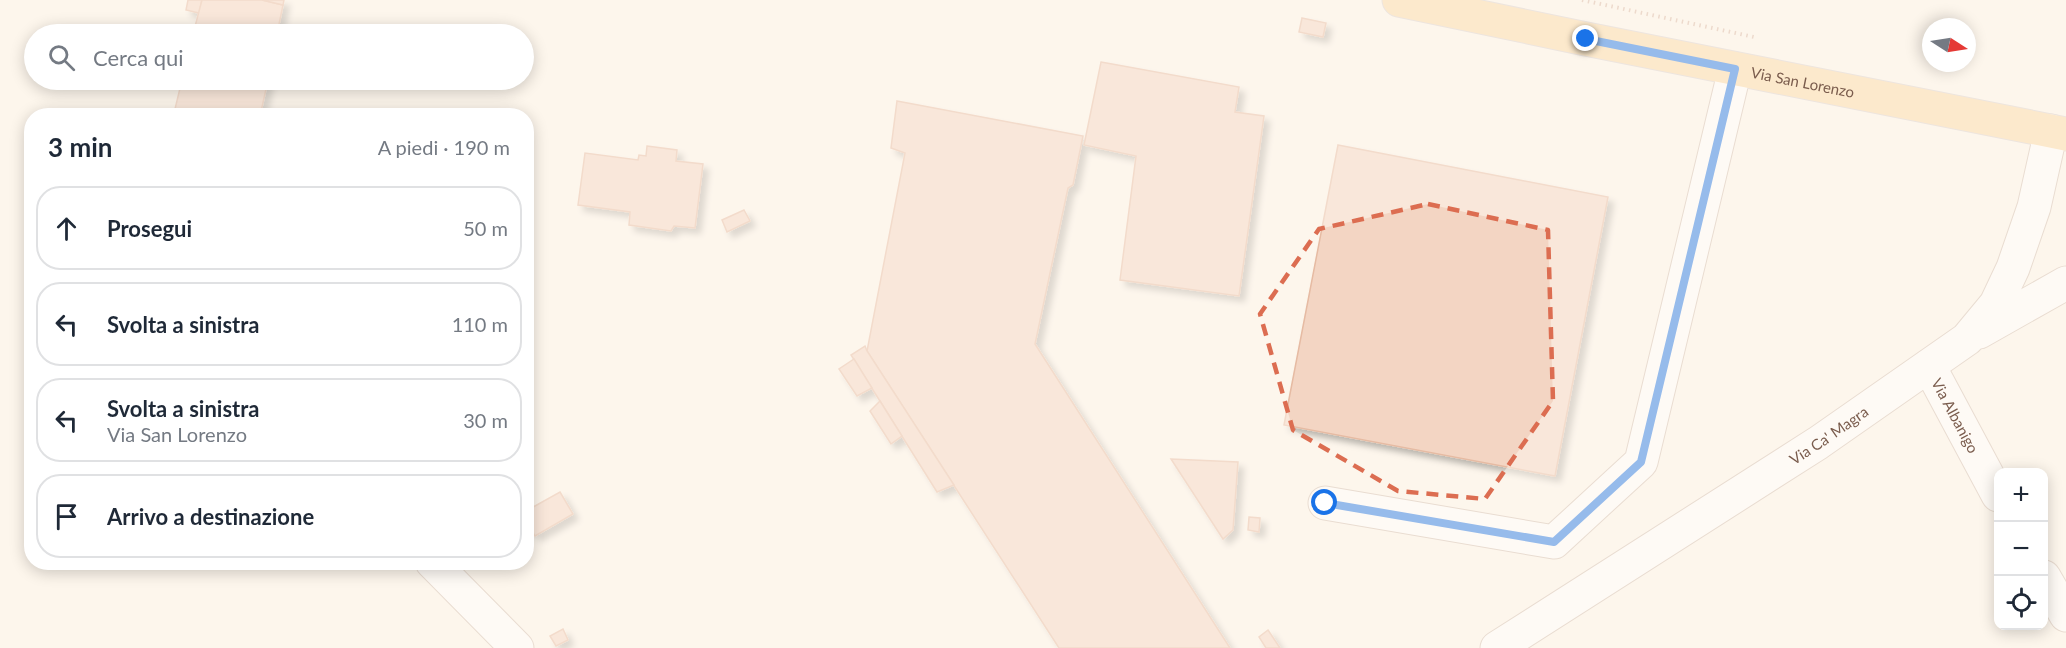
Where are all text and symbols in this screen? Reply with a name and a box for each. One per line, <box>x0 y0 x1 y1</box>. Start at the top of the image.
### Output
north arrow <box>1922 18 1976 72</box>
search box <box>24 24 534 90</box>
route end <box>1572 25 1598 51</box>
icon: search <box>45 41 78 74</box>
text: Cerca qui <box>93 44 184 71</box>
street label: Via San Lorenzo <box>1749 63 1856 101</box>
text: 3 min <box>48 131 112 163</box>
text: A piedi · 190 m <box>378 135 510 159</box>
icon: ahead <box>50 212 83 245</box>
text: Prosegui <box>107 215 192 242</box>
text: 50 m <box>463 216 508 240</box>
icon: left <box>50 308 83 341</box>
text: Svolta a sinistra <box>107 311 259 338</box>
text: 110 m <box>452 312 508 336</box>
street label: Via Albanigo <box>1928 375 1983 456</box>
text: Svolta a sinistra <box>107 395 259 422</box>
street label: Via Ca' Magra <box>1786 402 1871 468</box>
icon: left <box>50 404 83 437</box>
text: 30 m <box>463 408 508 432</box>
text: Via San Lorenzo <box>107 422 247 446</box>
map controls <box>1994 468 2048 630</box>
button: + <box>1994 468 2048 522</box>
route start <box>1311 489 1337 515</box>
icon: arrive <box>50 500 83 533</box>
text: Arrivo a destinazione <box>107 503 314 530</box>
button: − <box>1994 522 2048 576</box>
button: locate <box>1994 576 2048 630</box>

